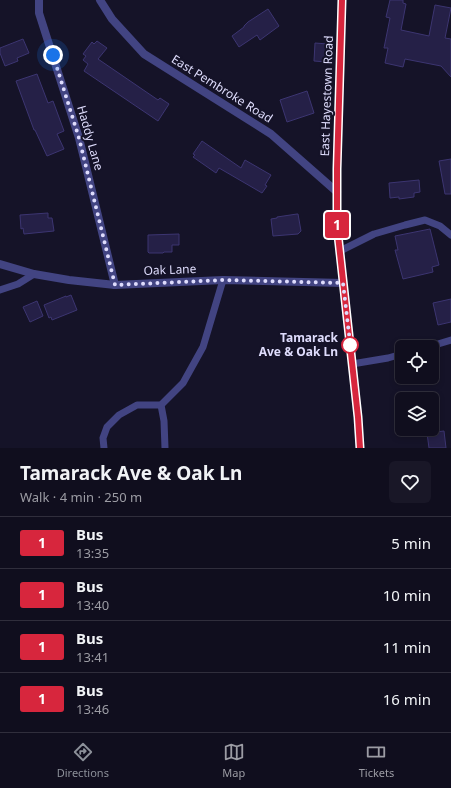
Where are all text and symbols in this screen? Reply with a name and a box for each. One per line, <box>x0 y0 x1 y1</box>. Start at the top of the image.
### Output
street label: East Hayestown Road <box>316 35 337 157</box>
your location <box>43 45 63 65</box>
street label: East Pembroke Road <box>168 51 276 127</box>
street label: Haddy Lane <box>73 103 108 173</box>
line badge: 1 <box>324 212 350 238</box>
text: 1 <box>333 215 341 234</box>
street label: Oak Lane <box>143 260 197 279</box>
place label: Tamarack Ave & Oak Ln <box>259 329 339 360</box>
marker: Tamarack Ave & Oak Ln <box>341 336 359 354</box>
map controls <box>395 340 439 436</box>
button: locate <box>395 340 439 384</box>
button: layers <box>395 392 439 436</box>
text: Tamarack Ave & Oak Ln <box>20 460 242 486</box>
button: heart <box>389 461 431 503</box>
text: Walk · 4 min · 250 m <box>20 488 142 506</box>
text: Bus <box>76 524 103 544</box>
text: 1 <box>38 533 46 552</box>
text: 5 min <box>391 533 431 553</box>
text: 13:35 <box>76 544 109 562</box>
text: Bus <box>76 576 103 596</box>
text: 1 <box>38 585 46 604</box>
text: 10 min <box>383 585 431 605</box>
text: 13:40 <box>76 596 109 614</box>
text: Bus <box>76 628 103 648</box>
text: 1 <box>38 637 46 656</box>
text: 11 min <box>383 637 431 657</box>
text: 13:41 <box>76 648 109 666</box>
text: Bus <box>76 680 103 700</box>
text: 1 <box>38 689 46 708</box>
text: 16 min <box>383 689 431 709</box>
text: 13:46 <box>76 700 109 718</box>
tab: Directions <box>57 741 109 780</box>
tab: Map <box>222 741 245 780</box>
tab: Tickets <box>359 741 394 780</box>

